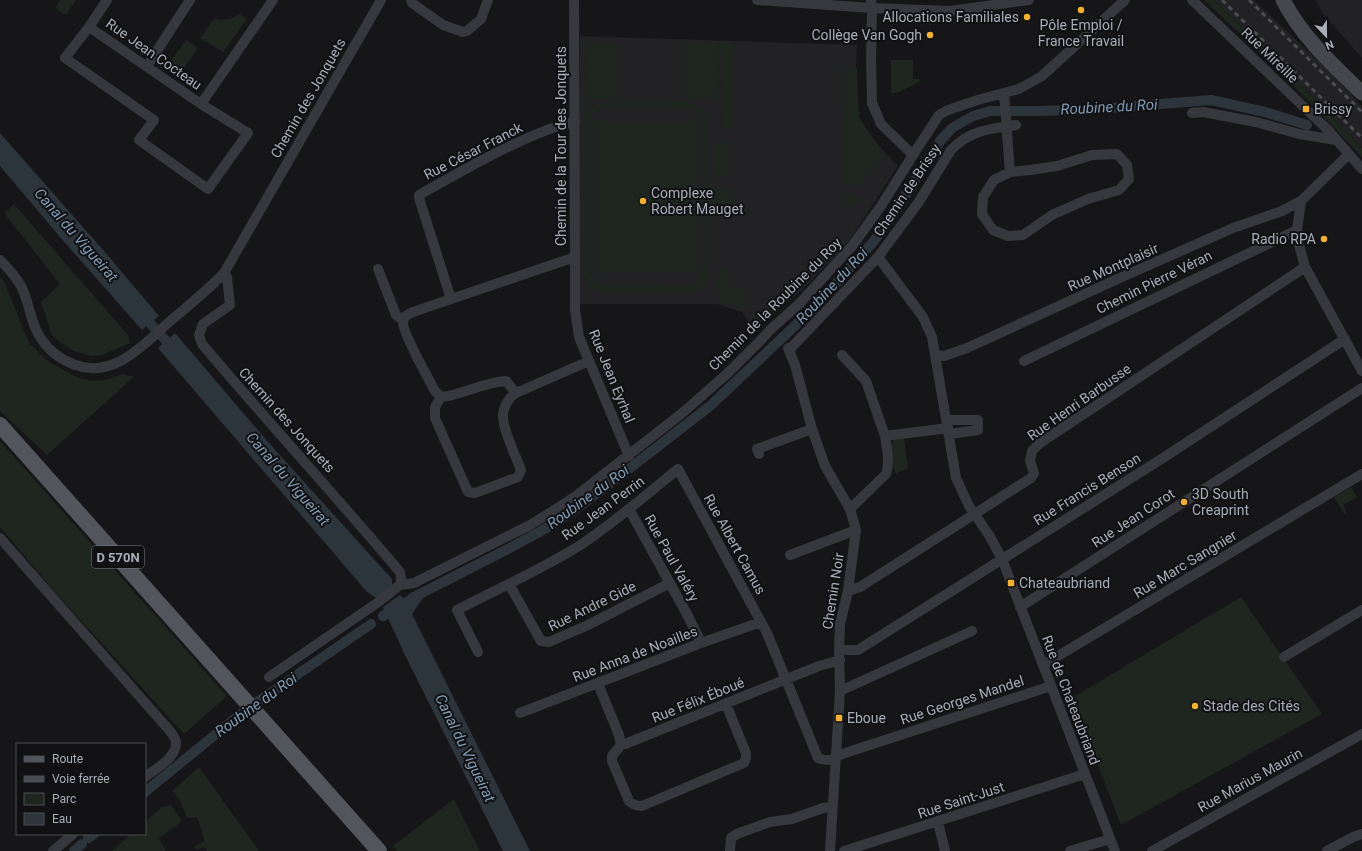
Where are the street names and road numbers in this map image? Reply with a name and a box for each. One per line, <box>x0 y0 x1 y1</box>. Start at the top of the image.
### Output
street label: Rue Jean Cocteau <box>103 15 205 93</box>
street label: Rue Mireille <box>1238 24 1302 86</box>
street label: Chemin des Jonquets <box>267 35 349 161</box>
street label: Chemin de la Tour des Jonquets <box>553 46 569 246</box>
street label: Rue César Franck <box>421 119 526 183</box>
street label: Chemin de Brissy <box>870 141 944 239</box>
street label: Chemin de la Roubine du Roy <box>705 234 845 374</box>
street label: Rue Montplaisir <box>1065 240 1161 294</box>
street label: Chemin Pierre Véran <box>1093 247 1215 317</box>
street label: Rue Jean Eyrhal <box>586 327 638 425</box>
street label: Rue Henri Barbusse <box>1024 360 1134 444</box>
street label: Chemin des Jonquets <box>236 364 338 476</box>
street label: Rue Francis Benson <box>1031 450 1143 528</box>
street label: Rue Jean Perrin <box>559 473 647 543</box>
street label: Rue Jean Corot <box>1089 485 1178 551</box>
street label: Rue Albert Camus <box>701 491 769 597</box>
street label: Rue Paul Valéry <box>642 512 703 605</box>
street label: Rue Marc Sangnier <box>1131 527 1240 601</box>
road number: D 570N <box>92 546 144 568</box>
street label: Chemin Noir <box>819 551 847 630</box>
street label: Rue Andre Gide <box>545 578 639 634</box>
street label: Rue Anna de Noailles <box>570 623 700 685</box>
street label: Rue de Chateaubriand <box>1039 633 1103 767</box>
street label: Rue Georges Mandel <box>898 672 1026 728</box>
street label: Rue Félix Éboué <box>649 673 747 726</box>
street label: Rue Marius Maurin <box>1195 745 1305 815</box>
street label: Rue Saint-Just <box>916 778 1007 822</box>

